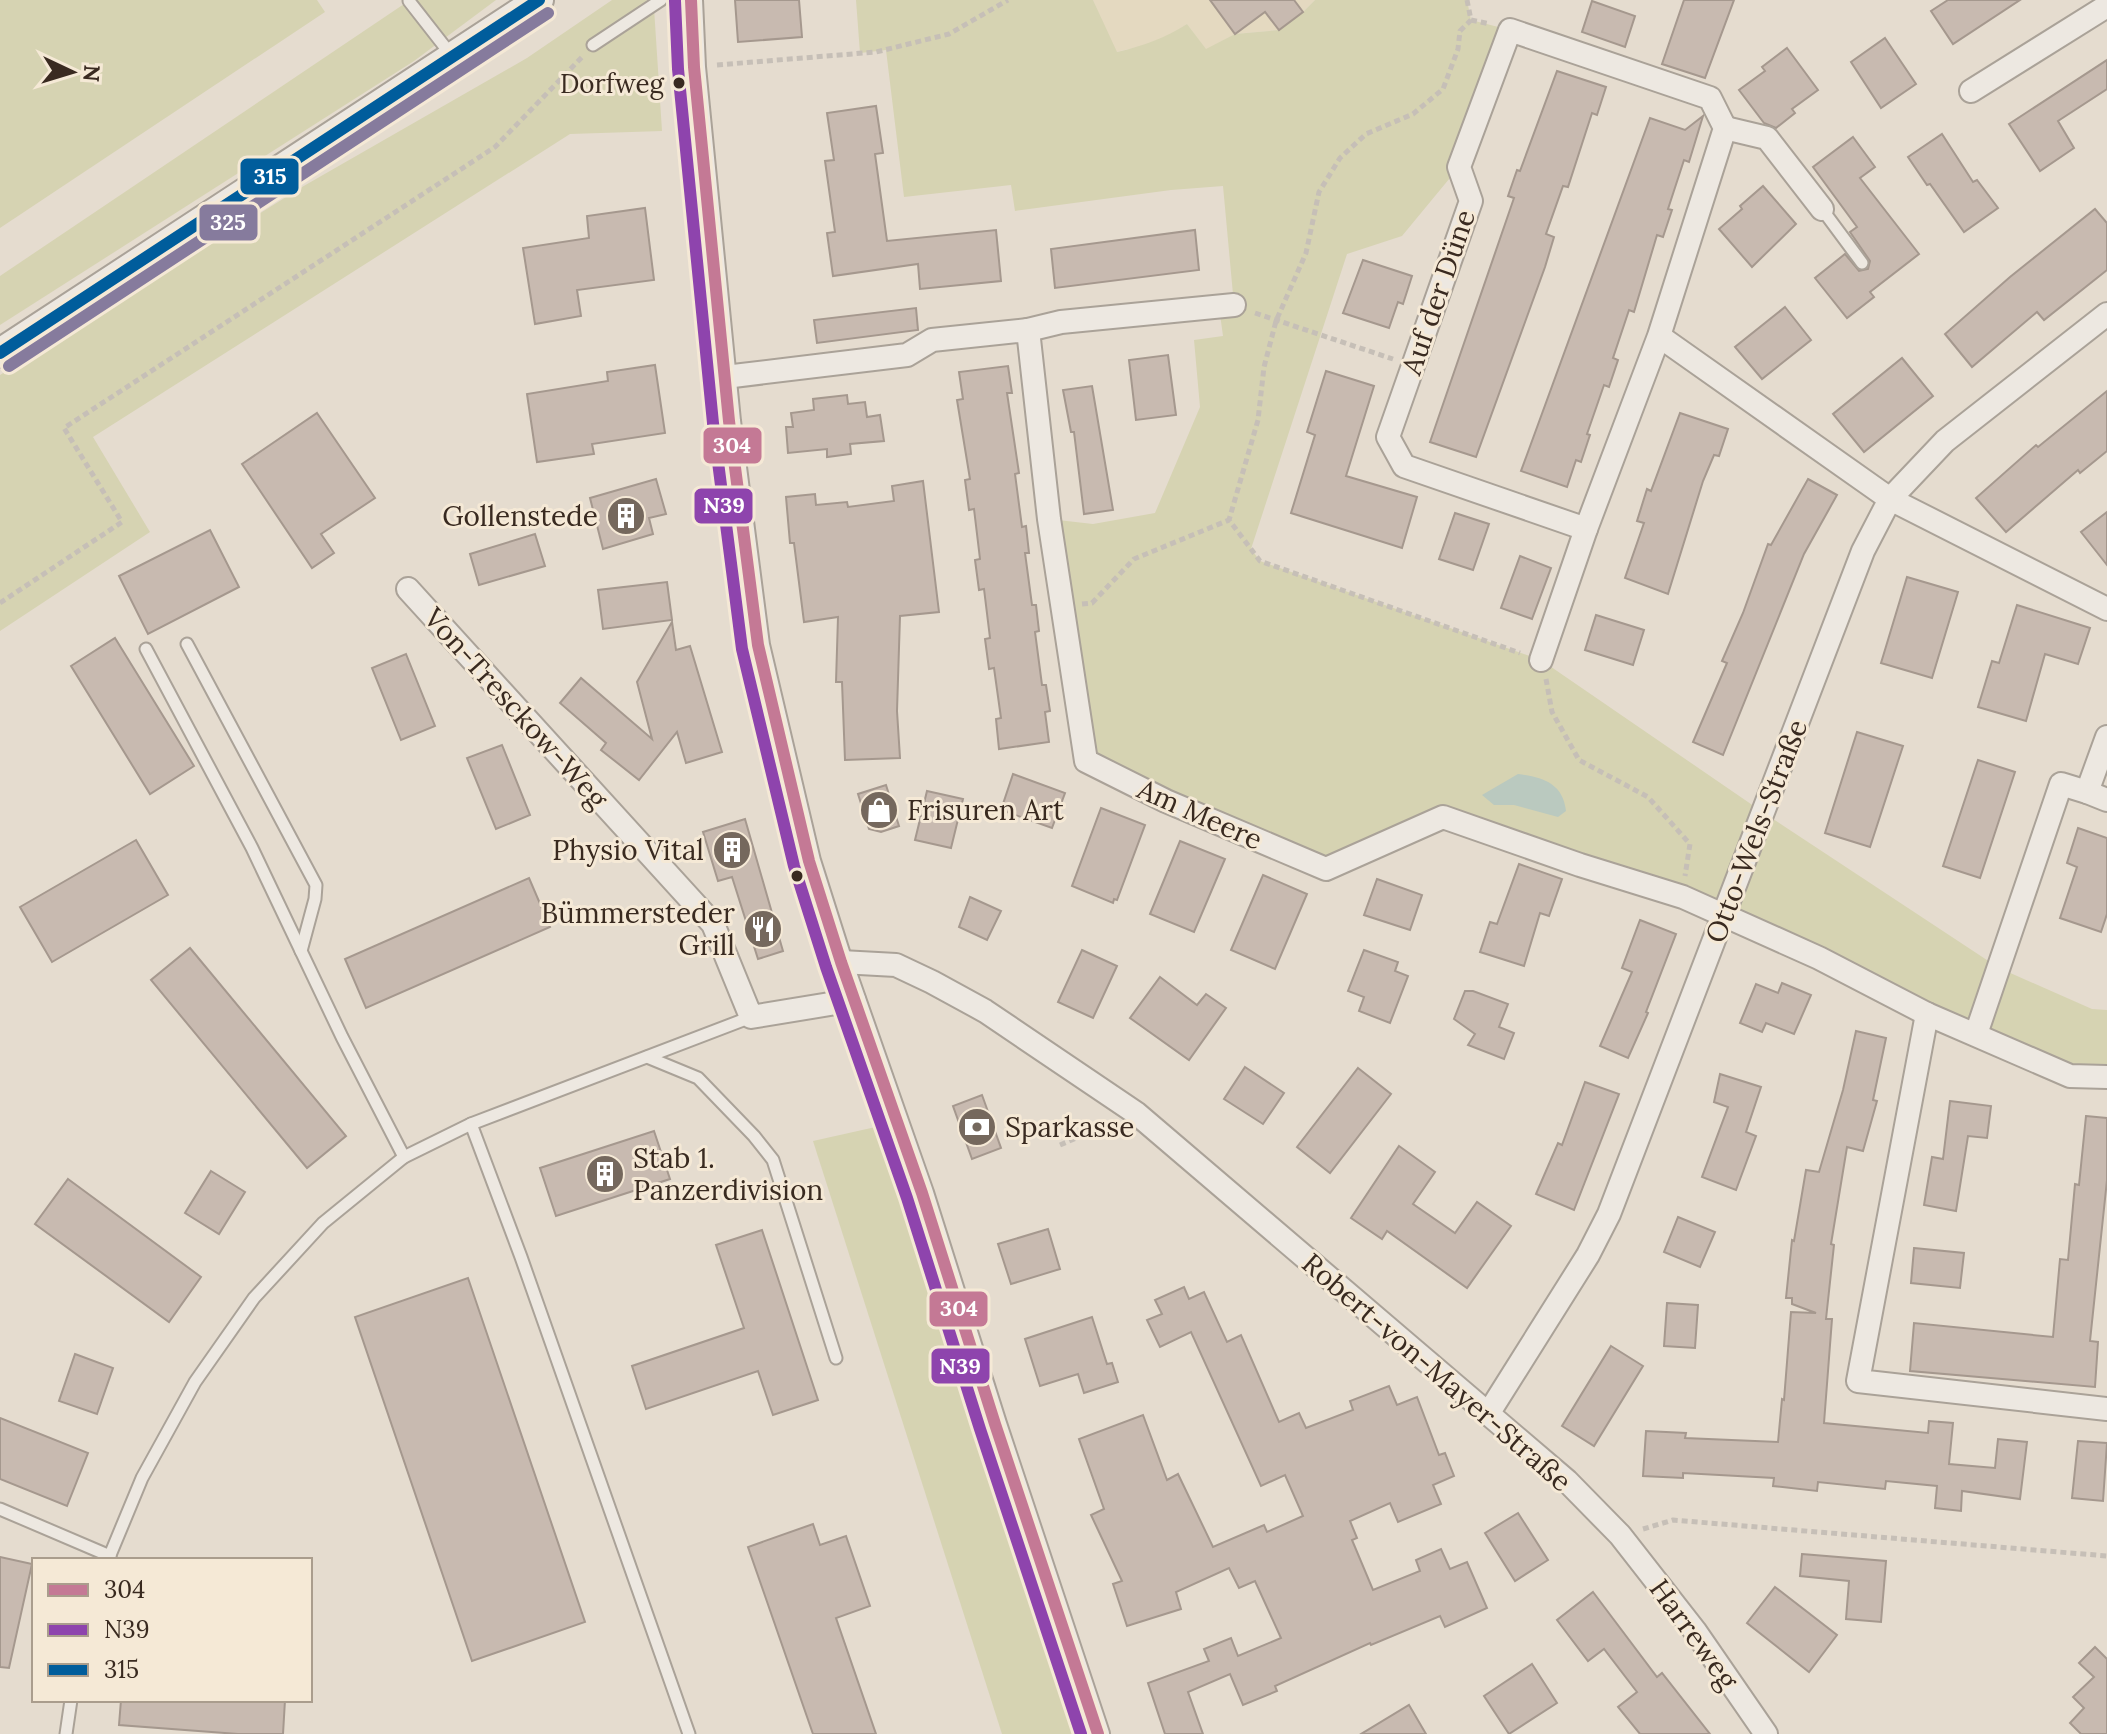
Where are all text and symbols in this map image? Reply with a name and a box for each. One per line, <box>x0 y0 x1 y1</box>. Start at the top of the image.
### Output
north arrow <box>32 32 112 112</box>
text: N <box>77 64 107 83</box>
place label: Dorfweg <box>560 67 665 100</box>
marker: Dorfweg <box>671 75 687 91</box>
line badge: 315 <box>239 157 300 196</box>
text: 315 <box>253 162 287 190</box>
line badge: 325 <box>198 203 259 242</box>
street label: Auf der Düne <box>1393 205 1483 380</box>
text: 325 <box>210 208 246 236</box>
line badge: 304 <box>702 426 763 465</box>
text: 304 <box>713 431 751 459</box>
line badge: N39 <box>693 487 754 525</box>
text: N39 <box>703 491 745 519</box>
building icon: Gollenstede <box>605 495 647 537</box>
place label: Gollenstede <box>442 498 598 534</box>
street label: Von-Tresckow-Weg <box>416 599 616 816</box>
street label: Otto-Wels-Straße <box>1697 714 1815 948</box>
street label: Am Meere <box>1131 770 1268 857</box>
shop icon: Frisuren Art <box>858 789 900 831</box>
place label: Frisuren Art <box>907 792 1064 828</box>
building icon: Physio Vital <box>711 829 753 871</box>
place label: Physio Vital <box>552 832 704 868</box>
unlabelled marker <box>789 868 805 884</box>
place label: Bümmersteder Grill <box>541 895 735 963</box>
restaurant icon: Bümmersteder Grill <box>742 908 784 950</box>
bank icon: Sparkasse <box>956 1106 998 1148</box>
place label: Sparkasse <box>1005 1109 1134 1145</box>
place label: Stab 1. Panzerdivision <box>633 1140 823 1208</box>
building icon: Stab 1. Panzerdivision <box>584 1153 626 1195</box>
street label: Robert-von-Mayer-Straße <box>1295 1245 1579 1499</box>
line badge: 304 <box>928 1290 989 1328</box>
text: 304 <box>940 1294 978 1322</box>
line badge: N39 <box>930 1347 991 1385</box>
text: N39 <box>939 1352 981 1380</box>
legend <box>32 1558 312 1702</box>
street label: Harreweg <box>1642 1572 1746 1697</box>
text: 304 <box>104 1574 145 1605</box>
text: N39 <box>104 1614 150 1645</box>
text: 315 <box>104 1654 139 1685</box>

